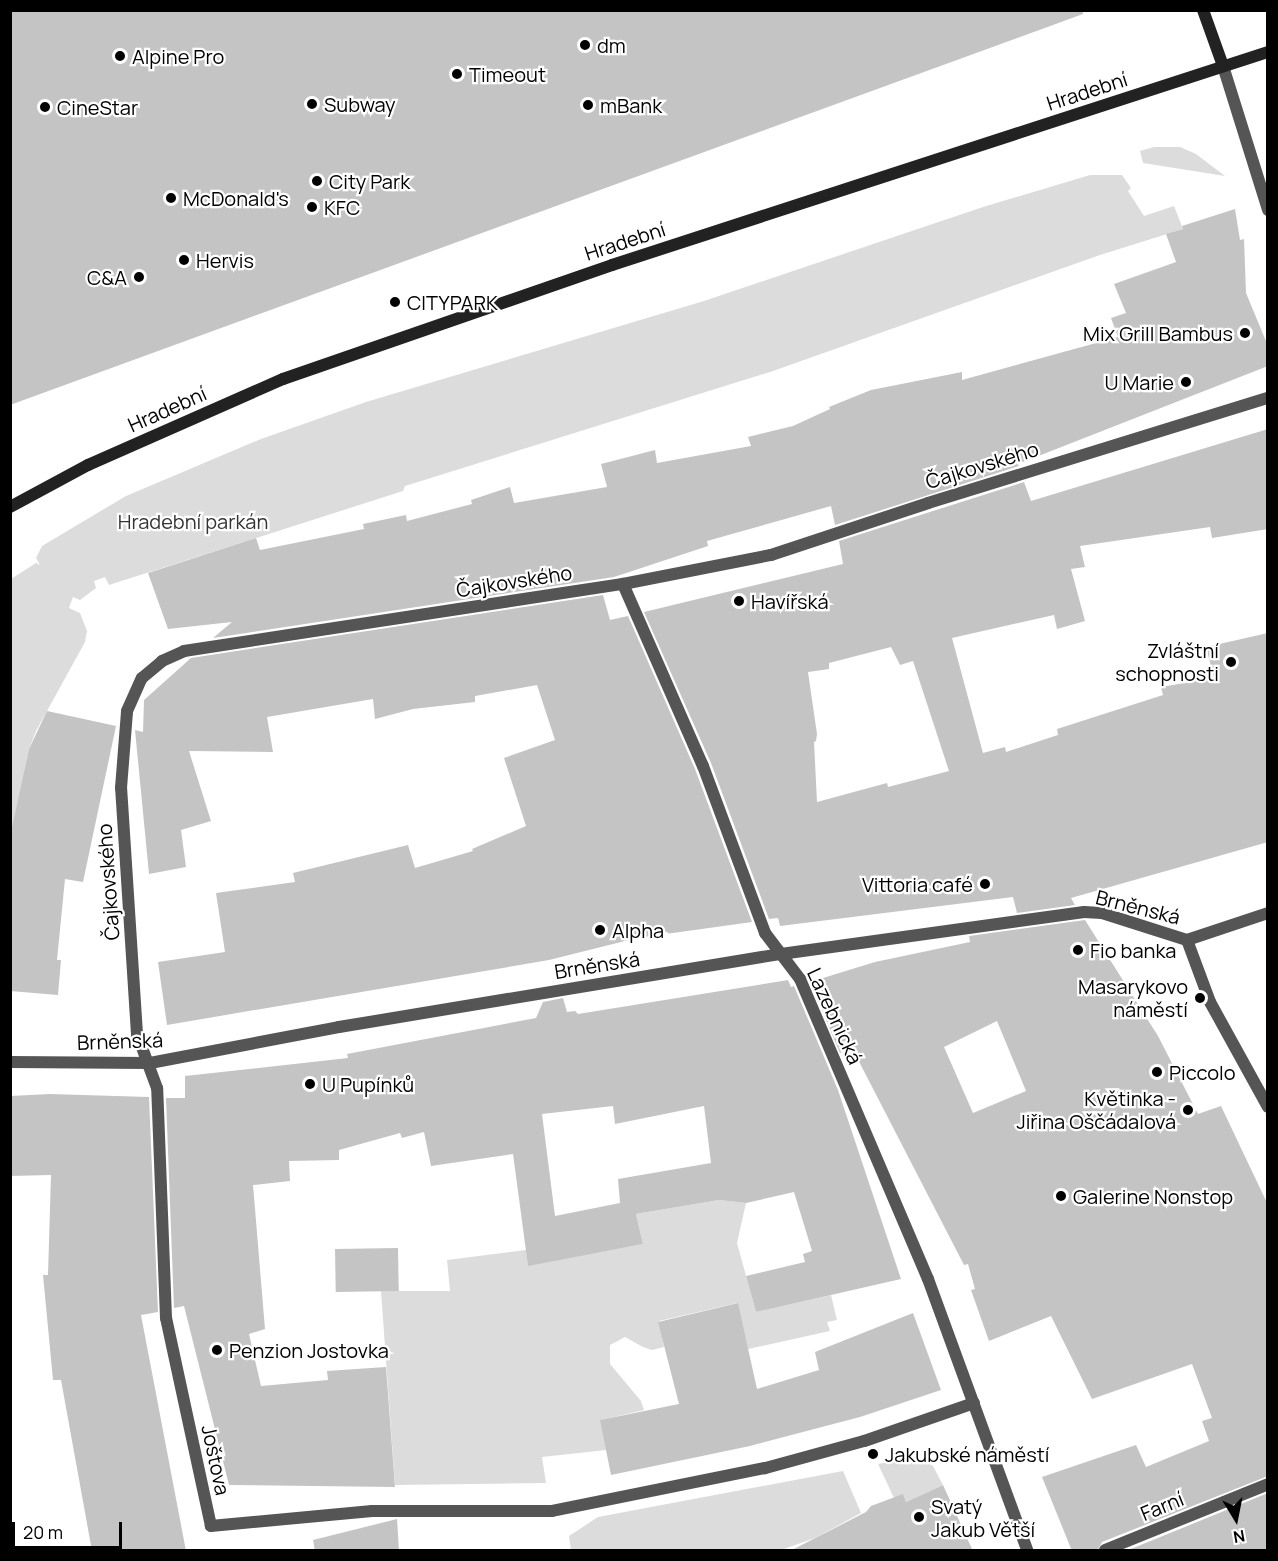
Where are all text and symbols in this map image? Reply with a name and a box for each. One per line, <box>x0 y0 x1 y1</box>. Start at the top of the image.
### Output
place label: dm <box>597 33 626 57</box>
marker: dm <box>578 38 592 52</box>
place label: Alpine Pro <box>132 44 224 68</box>
marker: Alpine Pro <box>113 49 127 63</box>
place label: Timeout <box>469 62 546 86</box>
marker: Timeout <box>450 67 464 81</box>
street label: Hradební <box>1044 67 1130 115</box>
place label: Subway <box>324 92 395 116</box>
place label: mBank <box>600 93 662 117</box>
place label: CineStar <box>57 95 138 119</box>
marker: Subway <box>305 97 319 111</box>
marker: mBank <box>581 98 595 112</box>
marker: CineStar <box>38 100 52 114</box>
place label: City Park <box>329 169 410 193</box>
marker: City Park <box>310 174 324 188</box>
place label: McDonald's <box>183 186 289 210</box>
marker: McDonald's <box>164 191 178 205</box>
place label: KFC <box>324 195 360 219</box>
marker: KFC <box>305 200 319 214</box>
street label: Hradební <box>582 217 668 265</box>
place label: Hervis <box>196 248 254 272</box>
marker: Hervis <box>177 253 191 267</box>
place label: C&A <box>87 265 127 289</box>
marker: C&A <box>132 270 146 284</box>
place label: CITYPARK <box>407 290 498 314</box>
marker: CITYPARK <box>388 295 402 309</box>
place label: Mix Grill Bambus <box>1083 321 1233 345</box>
marker: Mix Grill Bambus <box>1238 326 1252 340</box>
place label: U Marie <box>1104 370 1174 394</box>
marker: U Marie <box>1179 375 1193 389</box>
street label: Hradební <box>124 381 210 437</box>
street label: Čajkovského <box>923 436 1041 494</box>
park label: Hradební parkán <box>118 509 268 533</box>
street label: Čajkovského <box>454 560 574 602</box>
place label: Havířská <box>751 589 829 613</box>
marker: Havířská <box>732 594 746 608</box>
place label: Zvláštní schopnosti <box>1115 638 1219 685</box>
marker: Zvláštní schopnosti <box>1224 655 1238 669</box>
street label: Čajkovského <box>92 823 124 941</box>
place label: Vittoria café <box>862 872 973 896</box>
marker: Vittoria café <box>978 877 992 891</box>
street label: Brněnská <box>1093 885 1183 929</box>
place label: Alpha <box>612 918 664 942</box>
marker: Alpha <box>593 923 607 937</box>
place label: Fio banka <box>1090 938 1176 962</box>
marker: Fio banka <box>1071 943 1085 957</box>
street label: Brněnská <box>553 946 641 984</box>
street label: Lazebnická <box>802 964 868 1068</box>
place label: Masarykovo náměstí <box>1078 975 1188 1022</box>
marker: Masarykovo náměstí <box>1193 991 1207 1005</box>
street label: Brněnská <box>77 1028 163 1054</box>
place label: Piccolo <box>1169 1060 1236 1084</box>
marker: Piccolo <box>1150 1065 1164 1079</box>
place label: U Pupínků <box>322 1072 414 1096</box>
marker: U Pupínků <box>303 1077 317 1091</box>
place label: Květinka - Jiřina Oščádalová <box>1016 1086 1176 1133</box>
marker: Květinka - Jiřina Oščádalová <box>1181 1103 1195 1117</box>
place label: Galerine Nonstop <box>1073 1184 1233 1208</box>
marker: Galerine Nonstop <box>1054 1189 1068 1203</box>
place label: Penzion Jostovka <box>229 1338 389 1362</box>
marker: Penzion Jostovka <box>210 1343 224 1357</box>
street label: Joštova <box>197 1423 235 1497</box>
place label: Jakubské náměstí <box>885 1442 1049 1466</box>
marker: Jakubské náměstí <box>866 1447 880 1461</box>
street label: Farní <box>1137 1487 1187 1525</box>
north arrow <box>1206 1489 1266 1549</box>
place label: Svatý Jakub Větší <box>931 1494 1035 1541</box>
scale bar <box>15 1510 124 1548</box>
marker: Svatý Jakub Větší <box>912 1510 926 1524</box>
text: 20 m <box>23 1520 63 1544</box>
text: N <box>1232 1525 1247 1549</box>

